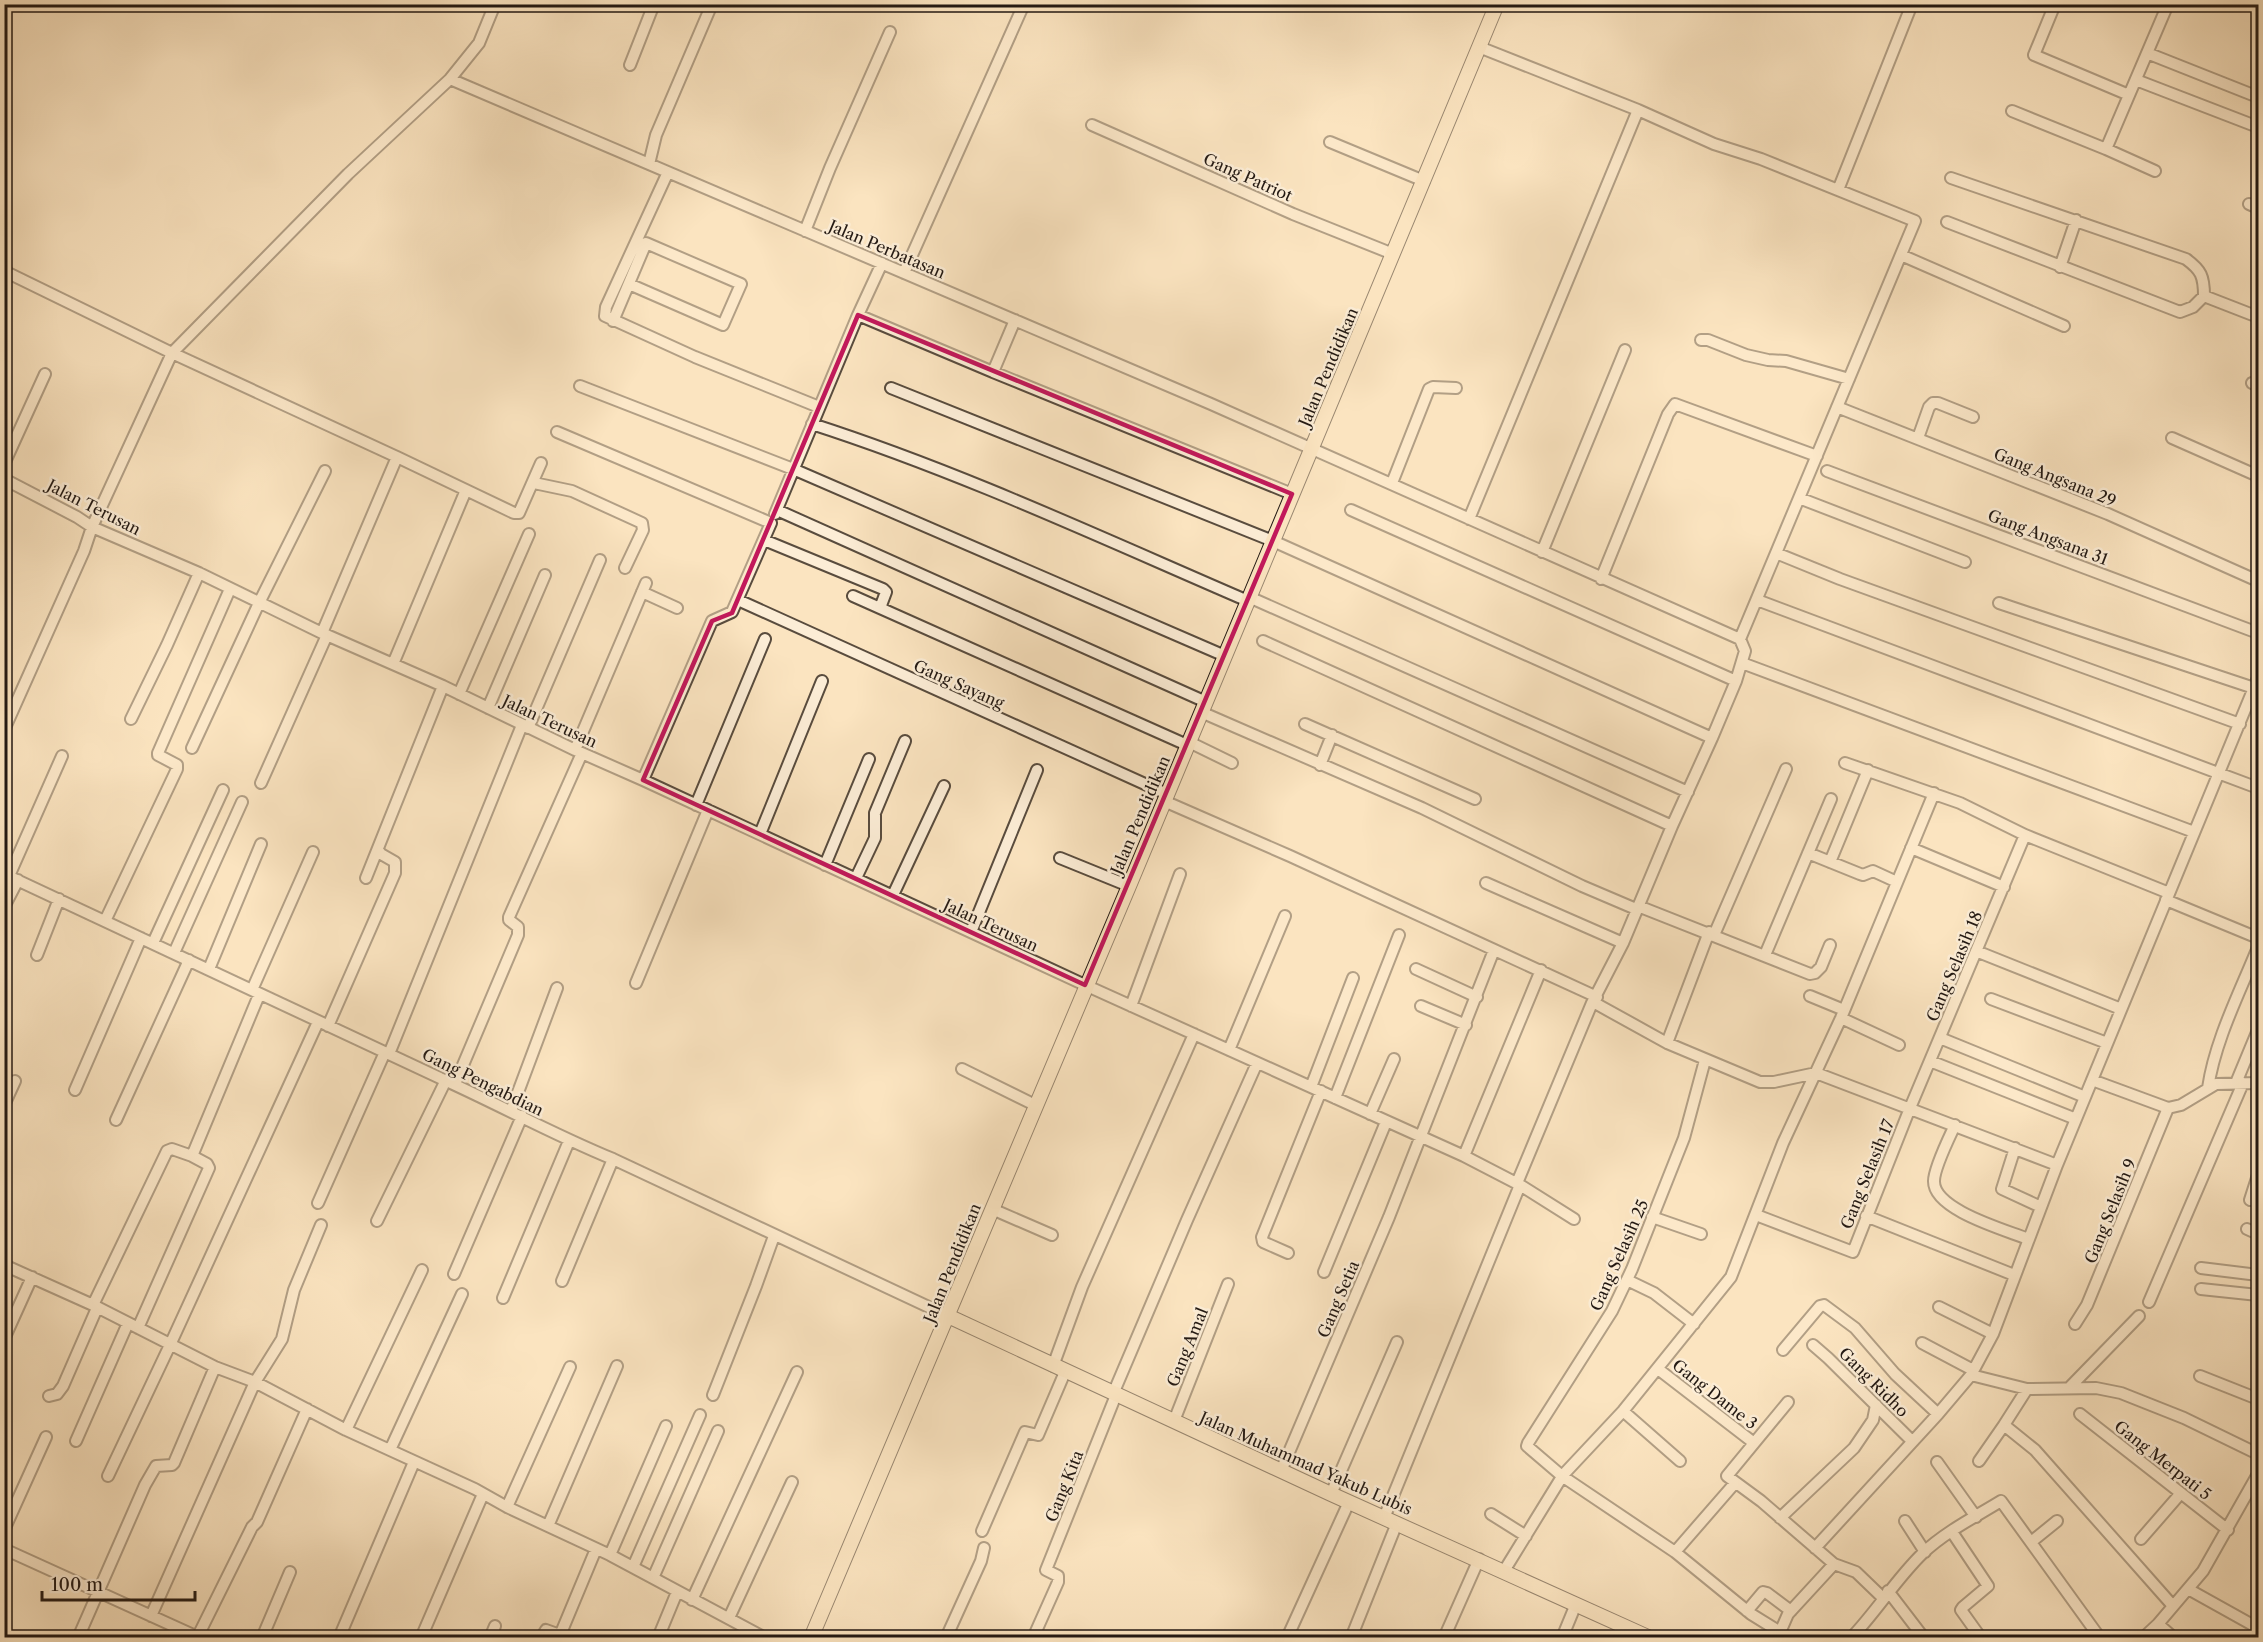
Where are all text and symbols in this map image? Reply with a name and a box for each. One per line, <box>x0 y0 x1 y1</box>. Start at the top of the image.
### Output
street label: Gang Patriot <box>1200 148 1296 206</box>
street label: Jalan Perbatasan <box>823 214 948 283</box>
street label: Jalan Pendidikan <box>1293 305 1362 432</box>
street label: Gang Angsana 29 <box>1991 443 2119 511</box>
street label: Jalan Terusan <box>41 473 144 539</box>
street label: Gang Angsana 31 <box>1985 505 2111 569</box>
street label: Gang Sayang <box>911 655 1008 713</box>
street label: Jalan Terusan <box>497 689 601 752</box>
street label: Jalan Pendidikan <box>1105 753 1174 880</box>
street label: Jalan Terusan <box>938 893 1042 956</box>
street label: Gang Selasih 18 <box>1922 908 1986 1024</box>
street label: Gang Pengabdian <box>419 1044 547 1120</box>
street label: Gang Selasih 17 <box>1836 1116 1898 1232</box>
street label: Gang Selasih 9 <box>2080 1156 2140 1266</box>
street label: Gang Selasih 25 <box>1586 1196 1652 1314</box>
street label: Jalan Pendidikan <box>918 1200 985 1328</box>
street label: Gang Setia <box>1313 1257 1363 1340</box>
street label: Gang Amal <box>1162 1304 1212 1389</box>
street label: Gang Ridho <box>1835 1343 1913 1421</box>
street label: Gang Dame 3 <box>1669 1355 1761 1433</box>
street label: Jalan Muhammad Yakub Lubis <box>1194 1406 1415 1519</box>
street label: Gang Merpati 5 <box>2111 1416 2215 1504</box>
street label: Gang Kita <box>1041 1447 1088 1525</box>
scale bar <box>42 1564 195 1602</box>
text: 100 m <box>51 1574 103 1596</box>

